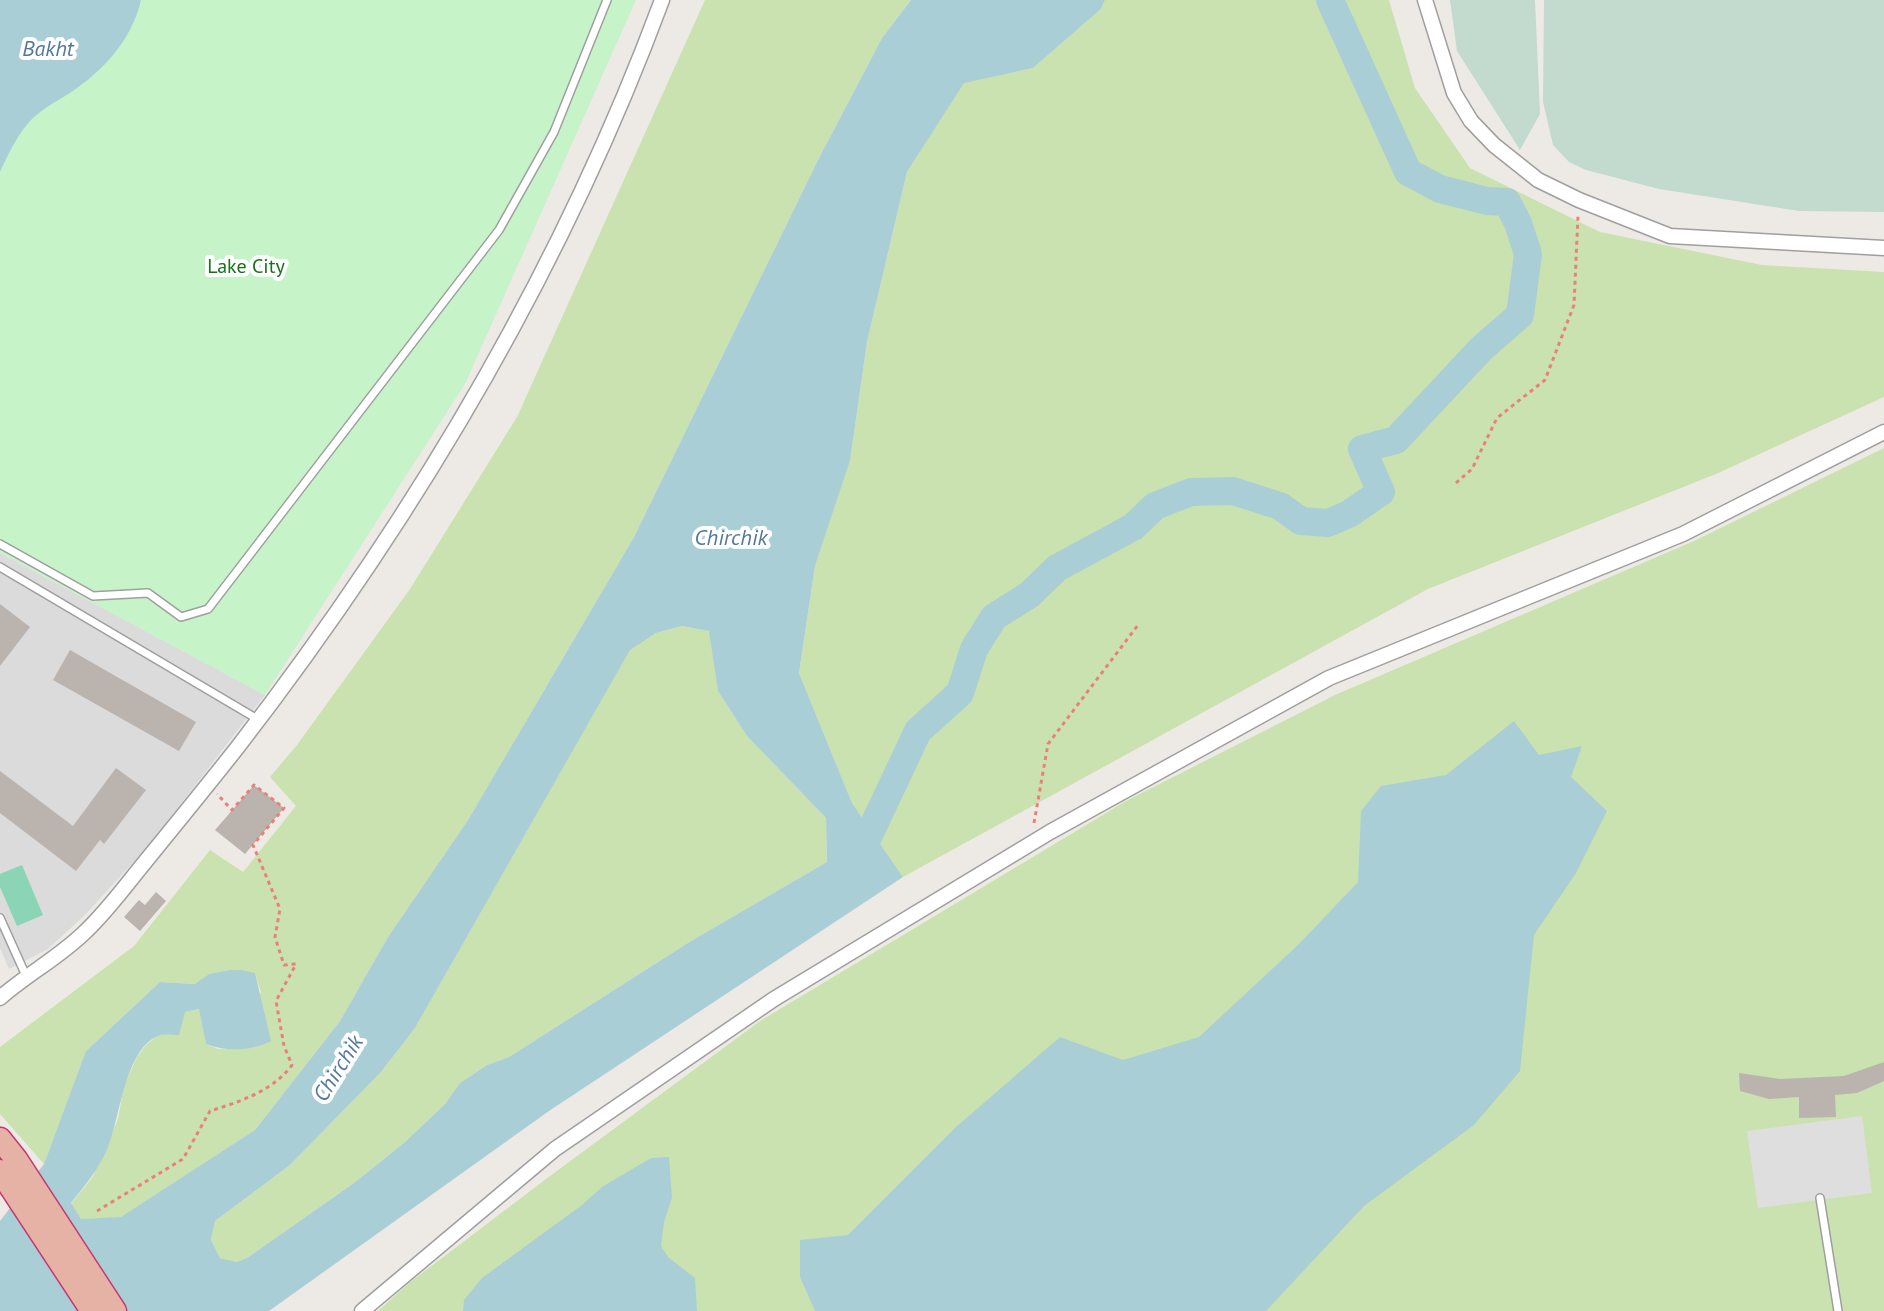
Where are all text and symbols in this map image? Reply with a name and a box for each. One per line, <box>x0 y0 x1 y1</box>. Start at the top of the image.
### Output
water label: Bakht <box>22 37 74 63</box>
park label: Lake City <box>207 255 285 279</box>
water label: Chirchik <box>695 526 767 552</box>
water label: Chirchik <box>308 1031 370 1107</box>

